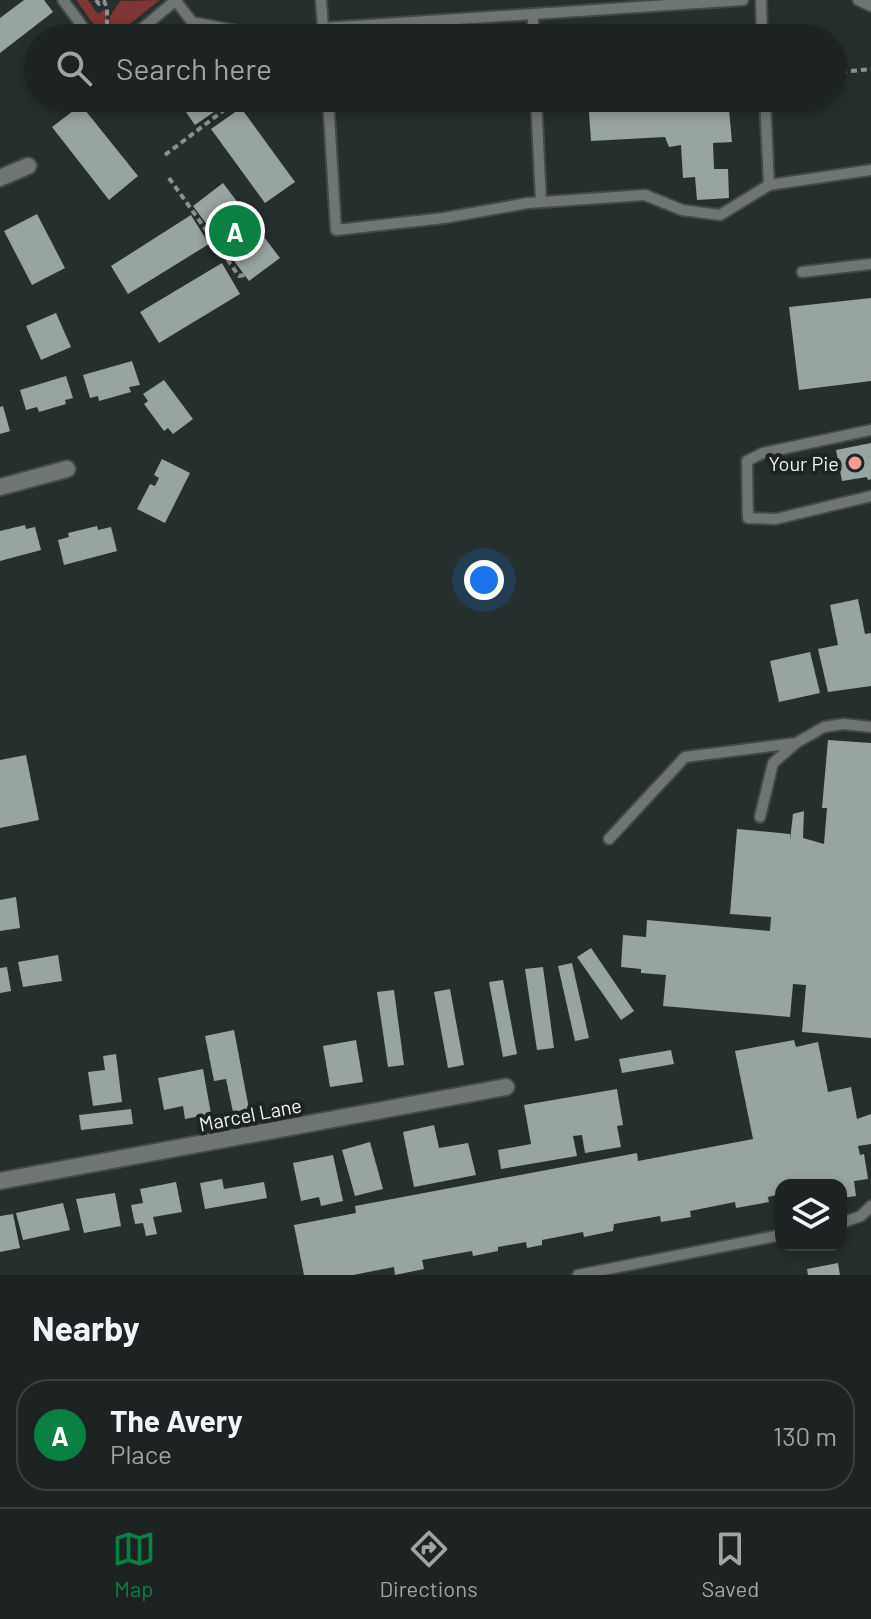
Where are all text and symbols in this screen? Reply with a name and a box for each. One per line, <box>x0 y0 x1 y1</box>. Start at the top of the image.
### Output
search box <box>24 24 847 112</box>
icon: search <box>52 46 96 90</box>
text: Search here <box>116 50 272 86</box>
pin: A <box>209 201 261 261</box>
place label: Your Pie <box>768 451 839 475</box>
marker: Your Pie <box>846 454 864 472</box>
your location <box>464 560 504 600</box>
street label: Marcel Lane <box>197 1092 303 1136</box>
map controls <box>775 1179 847 1251</box>
button: layers <box>775 1179 847 1251</box>
text: Nearby <box>32 1307 140 1348</box>
text: The Avery <box>110 1402 243 1438</box>
text: A <box>51 1420 69 1451</box>
text: 130 m <box>773 1420 837 1451</box>
text: Place <box>110 1438 172 1469</box>
tab: Map <box>112 1527 156 1601</box>
tab: Directions <box>379 1527 478 1601</box>
tab: Saved <box>701 1527 759 1601</box>

